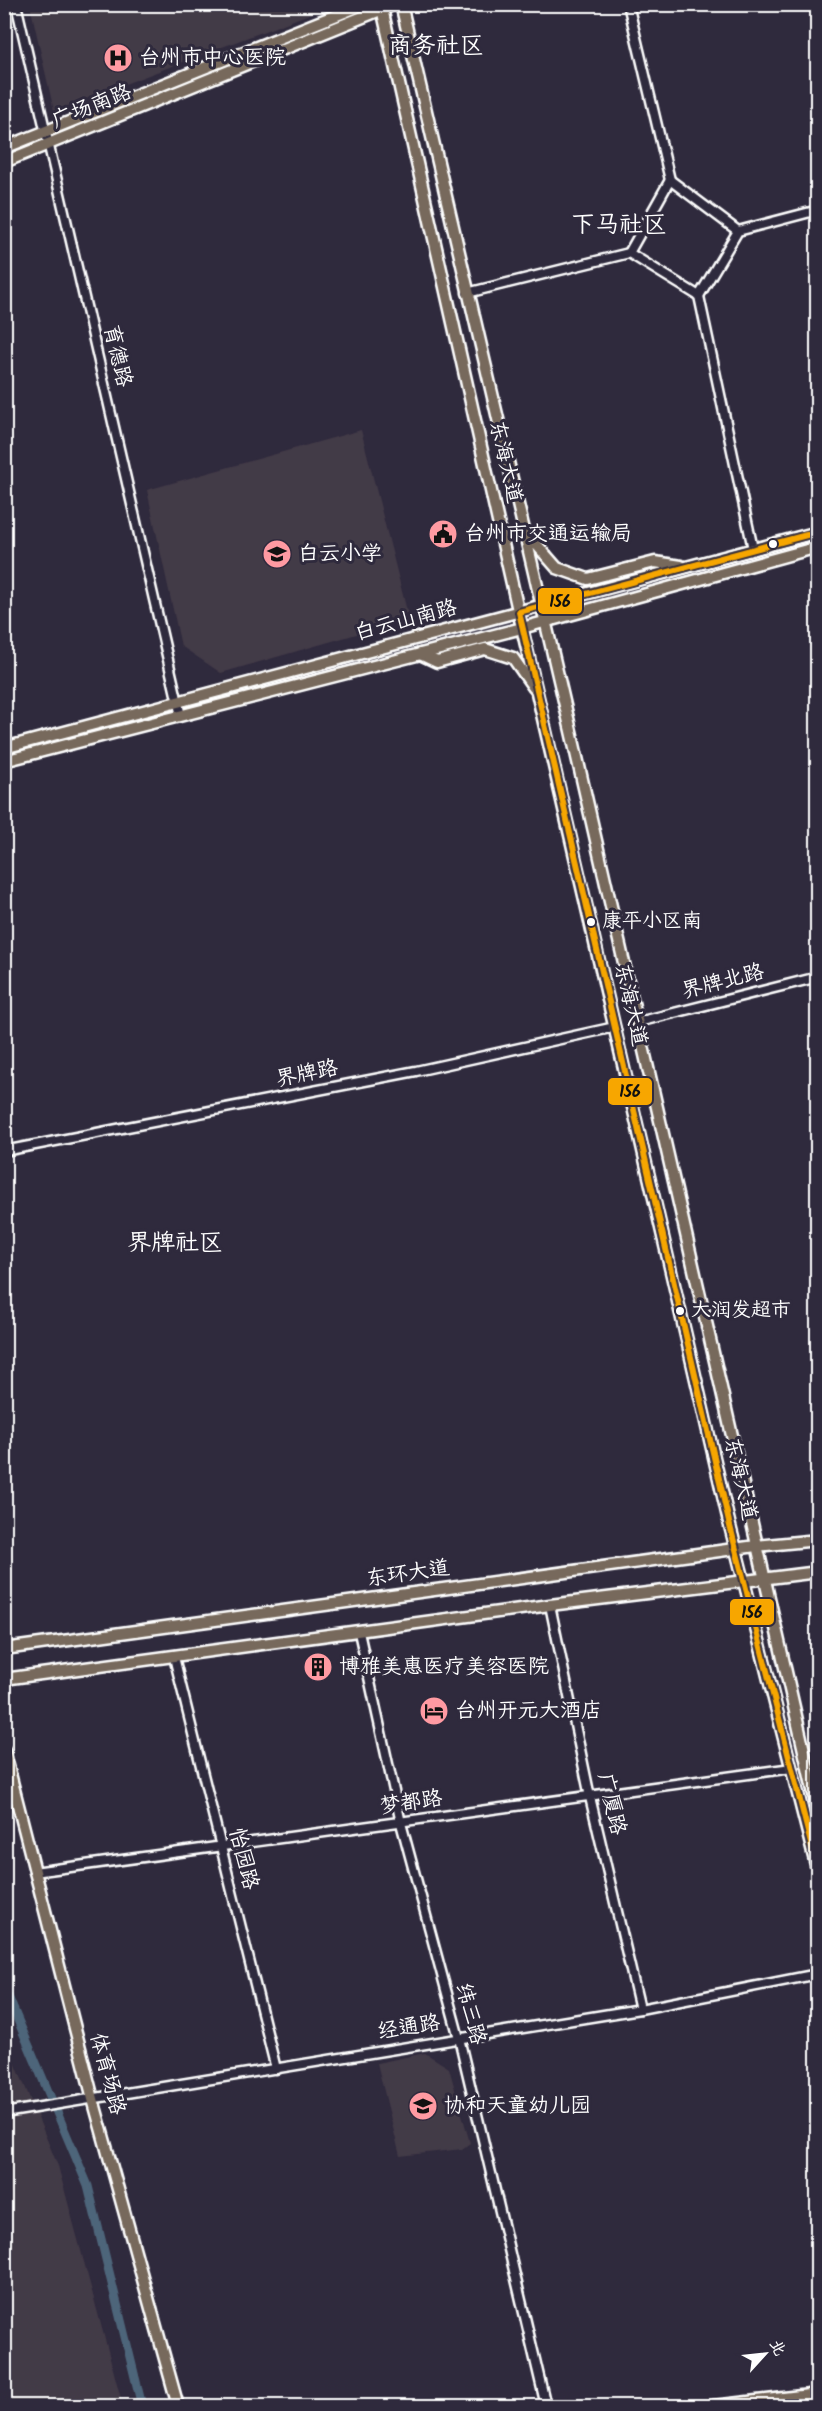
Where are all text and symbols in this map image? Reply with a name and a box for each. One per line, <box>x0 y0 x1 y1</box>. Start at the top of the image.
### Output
district label: 商务社区 <box>388 27 484 66</box>
hospital icon: 台州市中心医院 <box>102 42 134 74</box>
place label: 台州市中心医院 <box>139 42 286 75</box>
street label: 广场南路 <box>47 76 137 138</box>
district label: 下马社区 <box>571 206 667 245</box>
street label: 育德路 <box>94 322 140 390</box>
street label: 东海大道 <box>479 417 531 507</box>
public building icon: 台州市交通运输局 <box>427 518 459 550</box>
place label: 台州市交通运输局 <box>464 518 632 551</box>
school or university icon: 白云小学 <box>261 538 293 570</box>
place label: 白云小学 <box>298 538 382 571</box>
unlabelled marker <box>767 538 779 550</box>
line badge: 156 <box>537 587 583 615</box>
text: 156 <box>549 590 571 615</box>
street label: 白云山南路 <box>351 591 461 651</box>
place label: 康平小区南 <box>602 906 702 938</box>
marker: 康平小区南 <box>585 916 597 928</box>
street label: 界牌北路 <box>678 956 768 1008</box>
street label: 东海大道 <box>604 960 656 1050</box>
street label: 界牌路 <box>273 1052 341 1096</box>
line badge: 156 <box>607 1077 653 1106</box>
text: 156 <box>619 1080 641 1105</box>
district label: 界牌社区 <box>127 1224 223 1263</box>
place label: 大润发超市 <box>691 1295 791 1327</box>
marker: 大润发超市 <box>674 1305 686 1317</box>
street label: 东海大道 <box>714 1434 766 1524</box>
street label: 东环大道 <box>364 1552 452 1596</box>
line badge: 156 <box>729 1598 775 1626</box>
text: 156 <box>741 1601 763 1626</box>
building icon: 博雅美惠医疗美容医院 <box>302 1651 334 1683</box>
place label: 博雅美惠医疗美容医院 <box>339 1651 549 1684</box>
hotel icon: 台州开元大酒店 <box>418 1695 450 1727</box>
place label: 台州开元大酒店 <box>455 1695 602 1728</box>
street label: 广厦路 <box>588 1770 634 1838</box>
street label: 梦都路 <box>378 1782 444 1824</box>
street label: 怡园路 <box>219 1824 267 1894</box>
street label: 纬三路 <box>446 1979 494 2049</box>
street label: 经通路 <box>375 2007 443 2049</box>
street label: 体育场路 <box>80 2029 134 2119</box>
school or university icon: 协和天童幼儿园 <box>407 2090 439 2122</box>
place label: 协和天童幼儿园 <box>444 2090 591 2123</box>
north arrow <box>735 2324 795 2384</box>
text: 北 <box>762 2335 792 2361</box>

